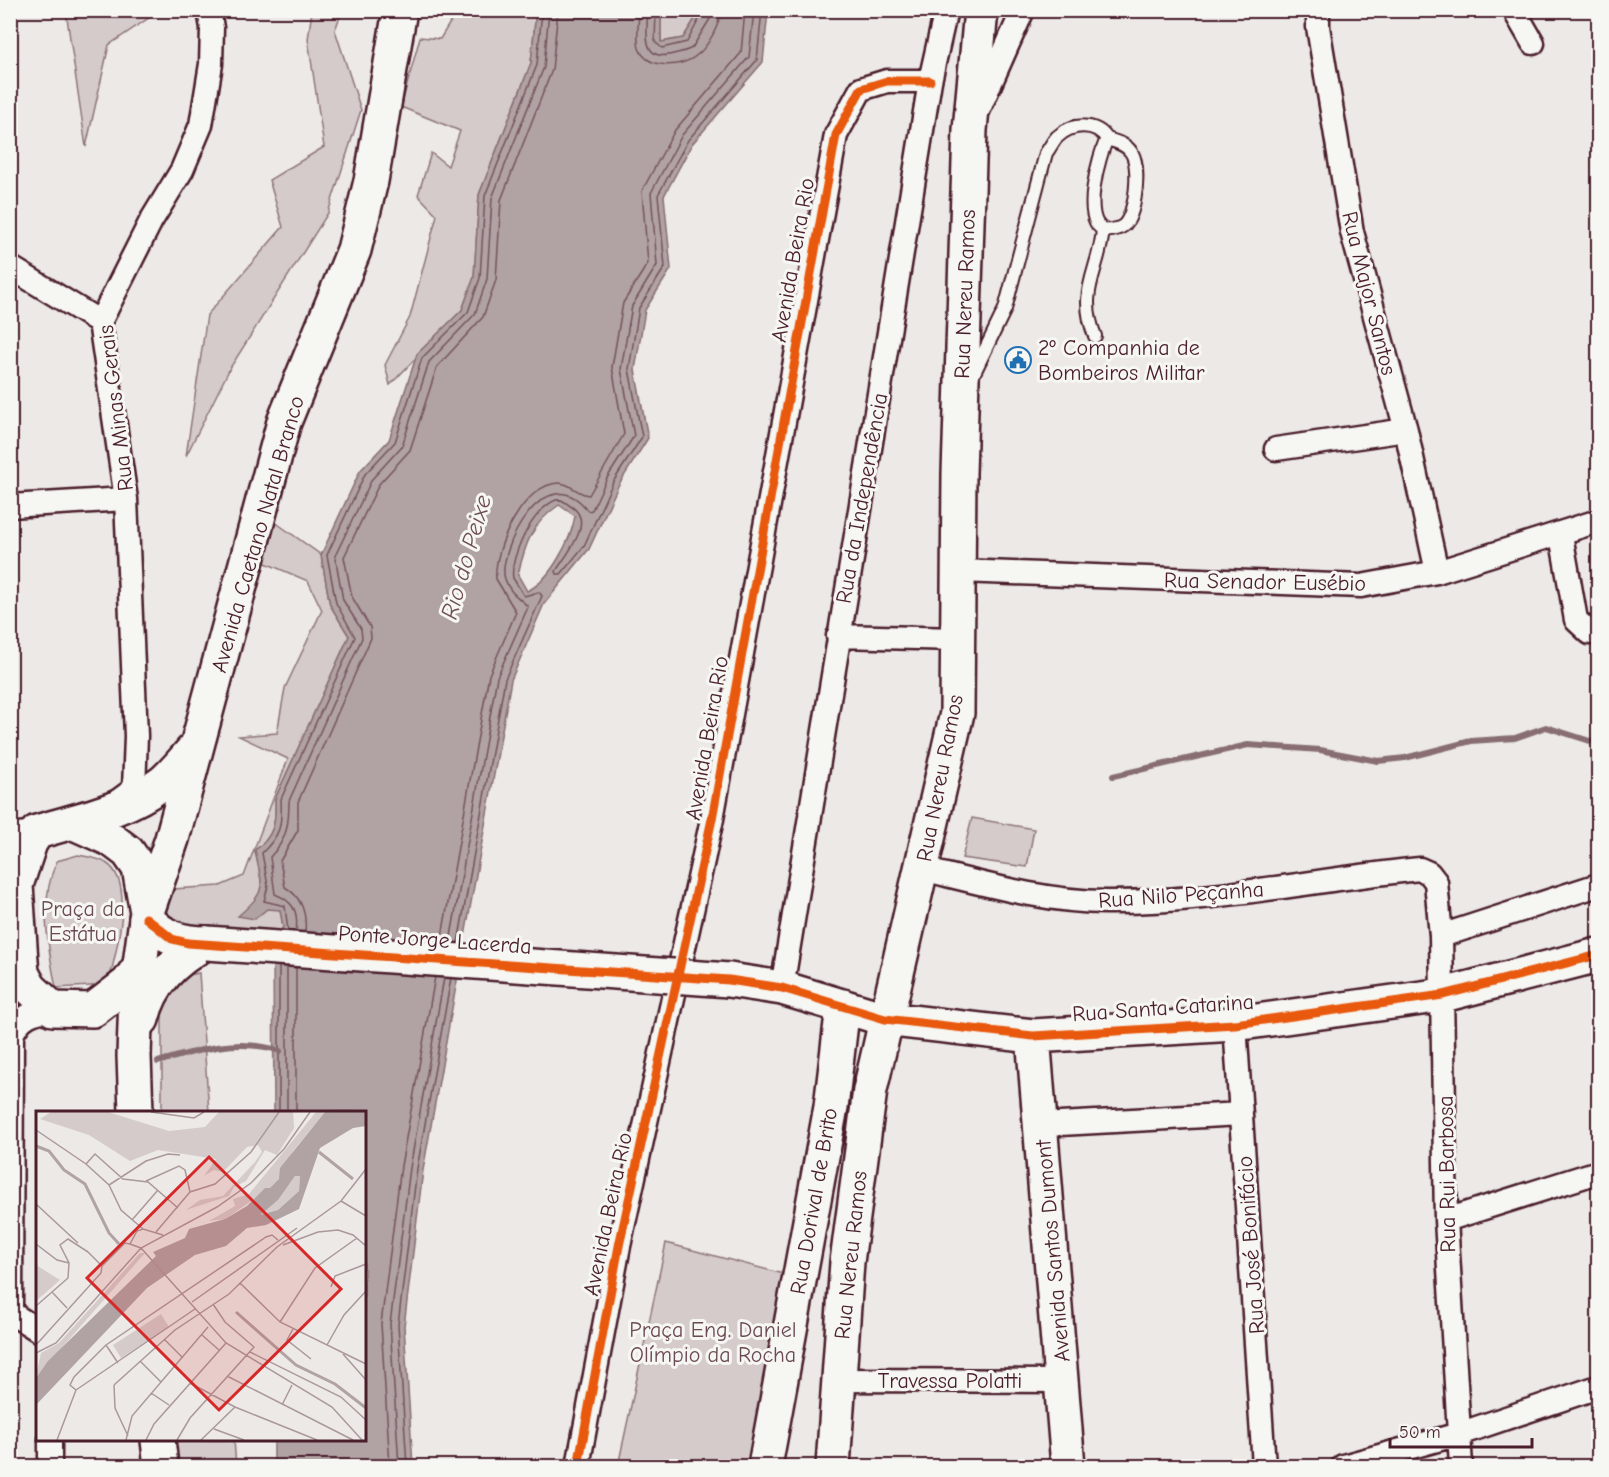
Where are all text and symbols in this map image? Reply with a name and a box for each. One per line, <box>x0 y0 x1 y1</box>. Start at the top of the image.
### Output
street label: Avenida Beira Rio <box>766 176 820 344</box>
street label: Rua Nereu Ramos <box>949 209 981 379</box>
street label: Rua Major Santos <box>1336 209 1402 378</box>
street label: Rua Minas Gerais <box>93 323 139 492</box>
place label: 2º Companhia de Bombeiros Militar <box>1038 335 1205 386</box>
public building icon: 2º Companhia de Bombeiros Militar <box>1003 345 1033 375</box>
street label: Rua da Independência <box>831 391 893 606</box>
street label: Avenida Caetano Natal Branco <box>206 393 310 676</box>
water label: Rio do Peixe <box>435 492 497 622</box>
street label: Rua Senador Eusébio <box>1164 567 1366 597</box>
street label: Avenida Beira Rio <box>680 654 734 822</box>
street label: Rua Nereu Ramos <box>911 693 969 864</box>
street label: Rua Nilo Peçanha <box>1097 876 1265 914</box>
park label: Praça da Estátua <box>41 896 125 947</box>
street label: Ponte Jorge Lacerda <box>337 920 532 960</box>
street label: Rua Santa Catarina <box>1071 989 1255 1027</box>
street label: Rua Rui Barbosa <box>1433 1095 1461 1253</box>
street label: Rua Dorival de Brito <box>785 1106 843 1297</box>
inset map <box>36 1111 366 1441</box>
street label: Avenida Beira Rio <box>578 1130 638 1298</box>
street label: Avenida Santos Dumont <box>1030 1138 1076 1363</box>
street label: Rua José Bonifácio <box>1232 1155 1270 1335</box>
street label: Rua Nereu Ramos <box>829 1169 873 1341</box>
park label: Praça Eng. Daniel Olímpio da Rocha <box>629 1317 797 1368</box>
street label: Travessa Polatti <box>878 1368 1022 1394</box>
scale bar <box>1390 1411 1532 1449</box>
text: 50 m <box>1399 1422 1441 1443</box>

